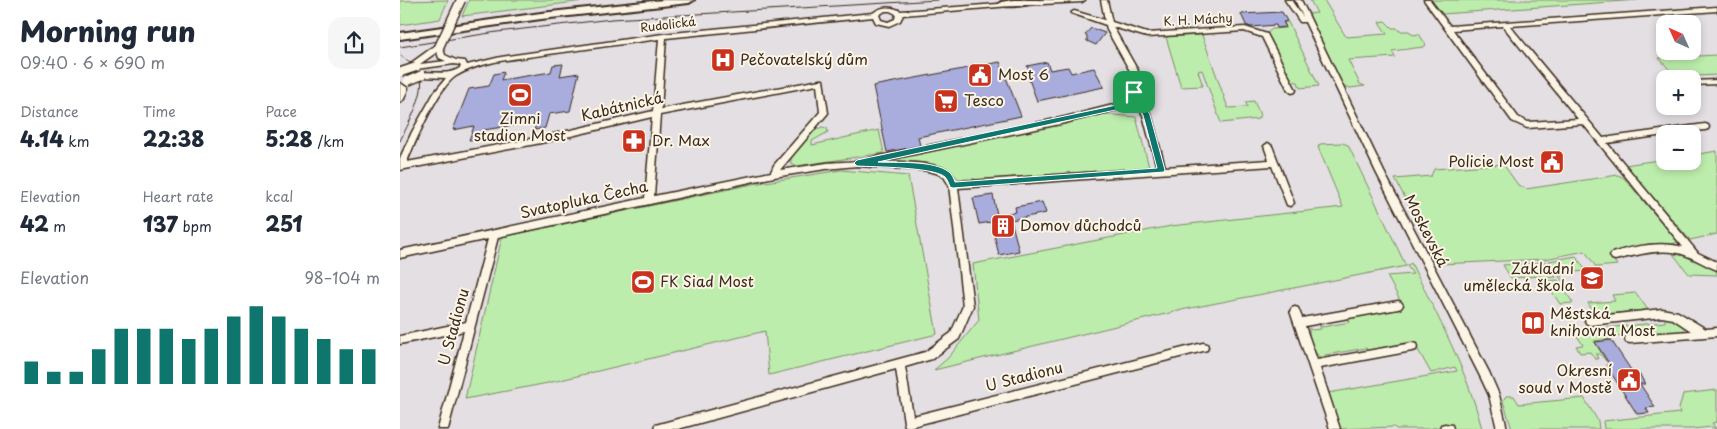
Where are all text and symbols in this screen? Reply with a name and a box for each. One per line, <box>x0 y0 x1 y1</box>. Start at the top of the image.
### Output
street label: K. H. Máchy <box>1163 8 1233 30</box>
text: Morning run <box>20 9 196 52</box>
street label: Rudolická <box>639 12 697 36</box>
north arrow <box>1656 15 1701 60</box>
map controls <box>1656 15 1701 170</box>
button: share <box>328 17 380 69</box>
hospital icon: Pečovatelský dům <box>710 47 736 73</box>
place label: Pečovatelský dům <box>740 47 868 70</box>
text: 09:40 · 6 × 690 m <box>20 50 165 74</box>
public building icon: Most 6 <box>967 62 993 88</box>
place label: Most 6 <box>998 62 1049 85</box>
button: + <box>1656 70 1701 115</box>
pin <box>1113 71 1155 113</box>
icon: arrive <box>1120 78 1148 106</box>
sports icon: Zimni stadion Most <box>507 82 533 108</box>
street label: Kabátnická <box>578 85 666 126</box>
supermarket icon: Tesco <box>933 88 959 114</box>
place label: Tesco <box>964 88 1004 111</box>
text: Distance <box>20 101 79 122</box>
text: Time <box>143 101 176 122</box>
text: Pace <box>265 101 297 122</box>
place label: Zimni stadion Most <box>474 106 566 146</box>
text: 4.14 <box>20 122 64 154</box>
text: 22:38 <box>143 122 204 154</box>
text: 5:28 <box>265 122 313 154</box>
button: − <box>1656 125 1701 170</box>
pharmacy icon: Dr. Max <box>621 128 647 154</box>
place label: Dr. Max <box>652 128 710 151</box>
text: km <box>64 131 89 152</box>
text: /km <box>313 131 344 152</box>
place label: Policie Most <box>1448 149 1534 172</box>
public building icon: Policie Most <box>1539 149 1565 175</box>
street label: Svatopluka Čecha <box>518 174 650 223</box>
text: Elevation <box>20 186 80 207</box>
text: Heart rate <box>143 186 213 207</box>
text: kcal <box>265 186 293 207</box>
street label: Moskevská <box>1399 190 1456 271</box>
text: 42 <box>20 207 49 239</box>
text: 137 <box>143 207 178 239</box>
text: 251 <box>265 207 302 239</box>
building icon: Domov důchodců <box>990 213 1016 239</box>
place label: Domov důchodců <box>1020 213 1141 236</box>
text: m <box>49 216 66 237</box>
text: bpm <box>178 216 212 237</box>
place label: Základní umělecká škola <box>1464 256 1575 296</box>
text: Elevation <box>20 265 89 289</box>
text: 98–104 m <box>304 265 380 289</box>
school or university icon: Základní umělecká škola <box>1579 265 1605 291</box>
sports icon: FK Siad Most <box>630 269 656 295</box>
place label: FK Siad Most <box>660 269 754 292</box>
street label: U Stadionu <box>431 286 474 368</box>
place label: Městská knihovna Most <box>1550 301 1655 341</box>
library icon: Městská knihovna Most <box>1520 310 1546 336</box>
street label: U Stadionu <box>983 355 1065 396</box>
place label: Okresní soud v Mostě <box>1519 358 1613 398</box>
public building icon: Okresní soud v Mostě <box>1616 367 1642 393</box>

